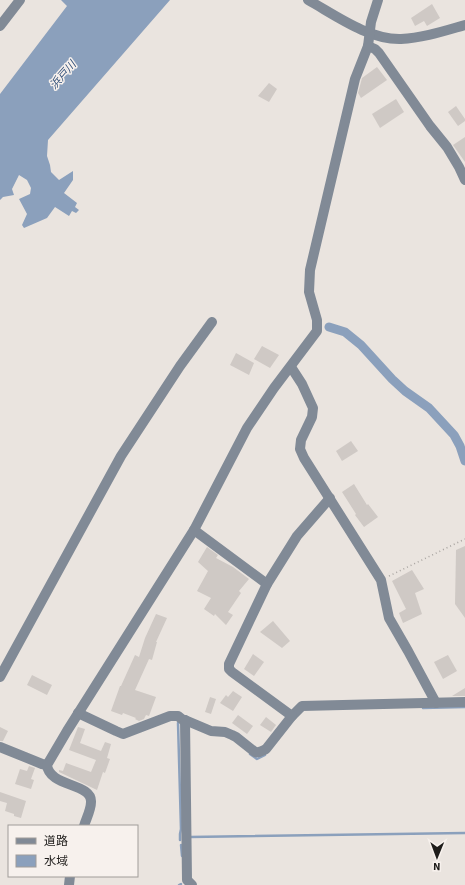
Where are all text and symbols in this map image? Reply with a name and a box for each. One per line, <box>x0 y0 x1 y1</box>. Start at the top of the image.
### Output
water label: 浜戸川 <box>47 57 80 92</box>
legend <box>8 825 138 877</box>
text: 道路 <box>44 833 68 850</box>
north arrow <box>417 837 457 877</box>
text: 水域 <box>44 853 68 870</box>
text: N <box>433 859 441 874</box>

